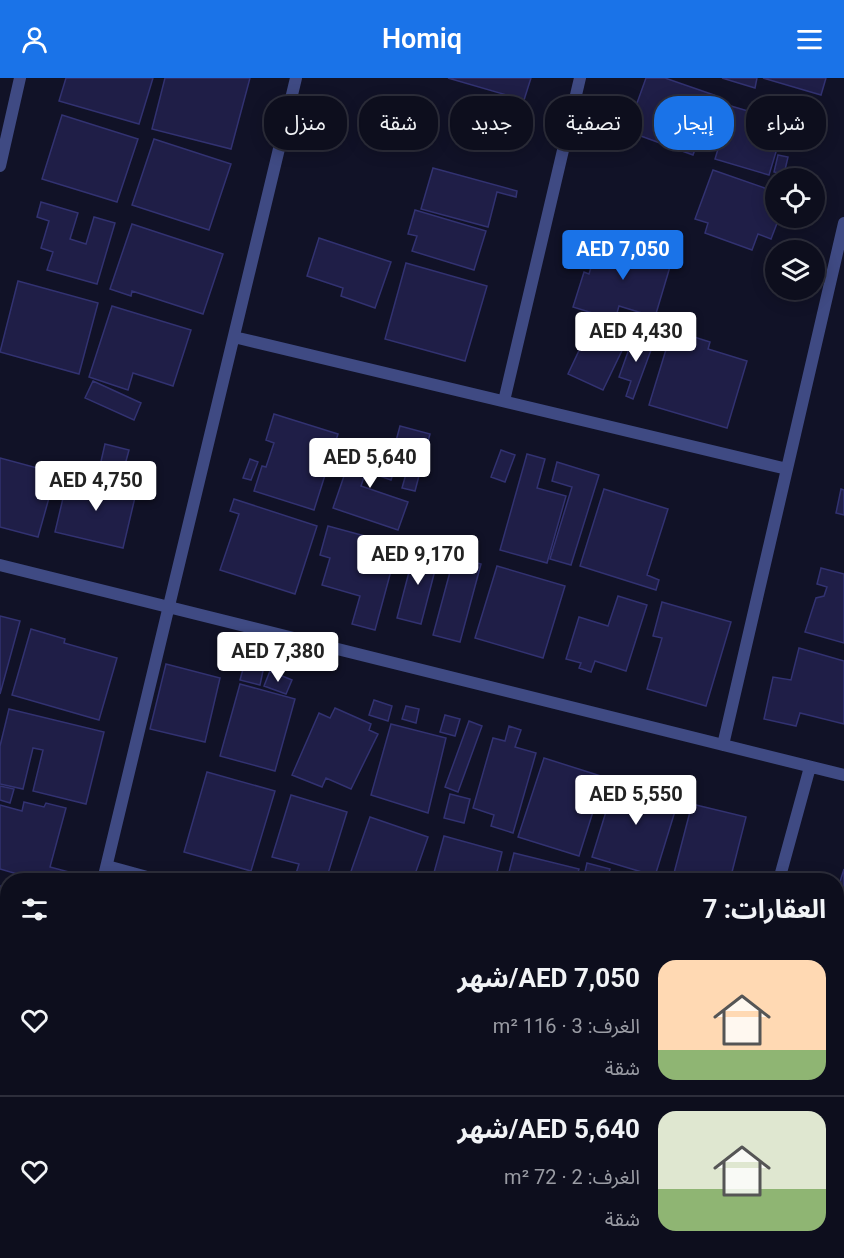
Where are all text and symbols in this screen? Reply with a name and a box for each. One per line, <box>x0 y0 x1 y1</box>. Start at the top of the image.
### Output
icon: person <box>18 23 51 56</box>
text: Homiq <box>382 23 462 55</box>
icon: menu <box>793 23 826 56</box>
chip: منزل <box>264 96 347 150</box>
chip: شقة <box>359 96 438 150</box>
chip: جديد <box>450 96 533 150</box>
chip: تصفية <box>545 96 642 150</box>
chip: إيجار <box>654 96 734 150</box>
chip: شراء <box>746 96 826 150</box>
map controls <box>765 168 825 300</box>
button: locate <box>765 168 825 228</box>
pin: AED 7,050 <box>554 230 692 281</box>
text: AED 7,050 <box>576 237 670 261</box>
button: layers <box>765 240 825 300</box>
pin: AED 4,430 <box>567 312 705 363</box>
text: AED 4,430 <box>589 319 683 343</box>
pin: AED 5,640 <box>301 438 439 489</box>
text: AED 5,640 <box>323 445 417 469</box>
pin: AED 4,750 <box>27 461 165 512</box>
text: AED 4,750 <box>49 468 143 492</box>
pin: AED 9,170 <box>349 535 487 586</box>
text: AED 9,170 <box>371 542 465 566</box>
pin: AED 7,380 <box>209 632 347 683</box>
text: AED 7,380 <box>231 639 325 663</box>
pin: AED 5,550 <box>567 775 705 826</box>
text: AED 5,550 <box>589 782 683 806</box>
icon: filters <box>18 893 51 926</box>
text: العقارات: 7 <box>702 894 826 924</box>
text: AED 7,050/شهر <box>458 963 640 993</box>
icon: home <box>706 984 778 1056</box>
icon: heart <box>18 1004 51 1037</box>
text: الغرف: 3 · 116 m² <box>493 1014 640 1038</box>
text: شقة <box>605 1056 640 1080</box>
text: AED 5,640/شهر <box>458 1114 640 1144</box>
icon: home <box>706 1135 778 1207</box>
icon: heart <box>18 1155 51 1188</box>
text: الغرف: 2 · 72 m² <box>504 1165 640 1189</box>
text: شقة <box>605 1207 640 1231</box>

